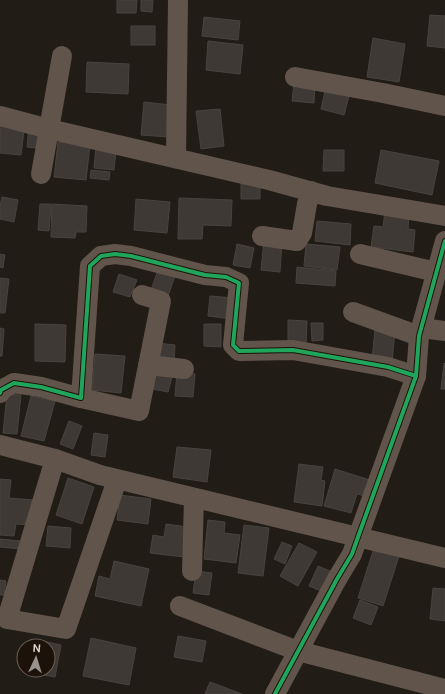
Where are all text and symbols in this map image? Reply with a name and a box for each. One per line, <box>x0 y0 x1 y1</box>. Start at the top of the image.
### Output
north arrow <box>16 638 56 678</box>
text: N <box>32 641 41 655</box>

